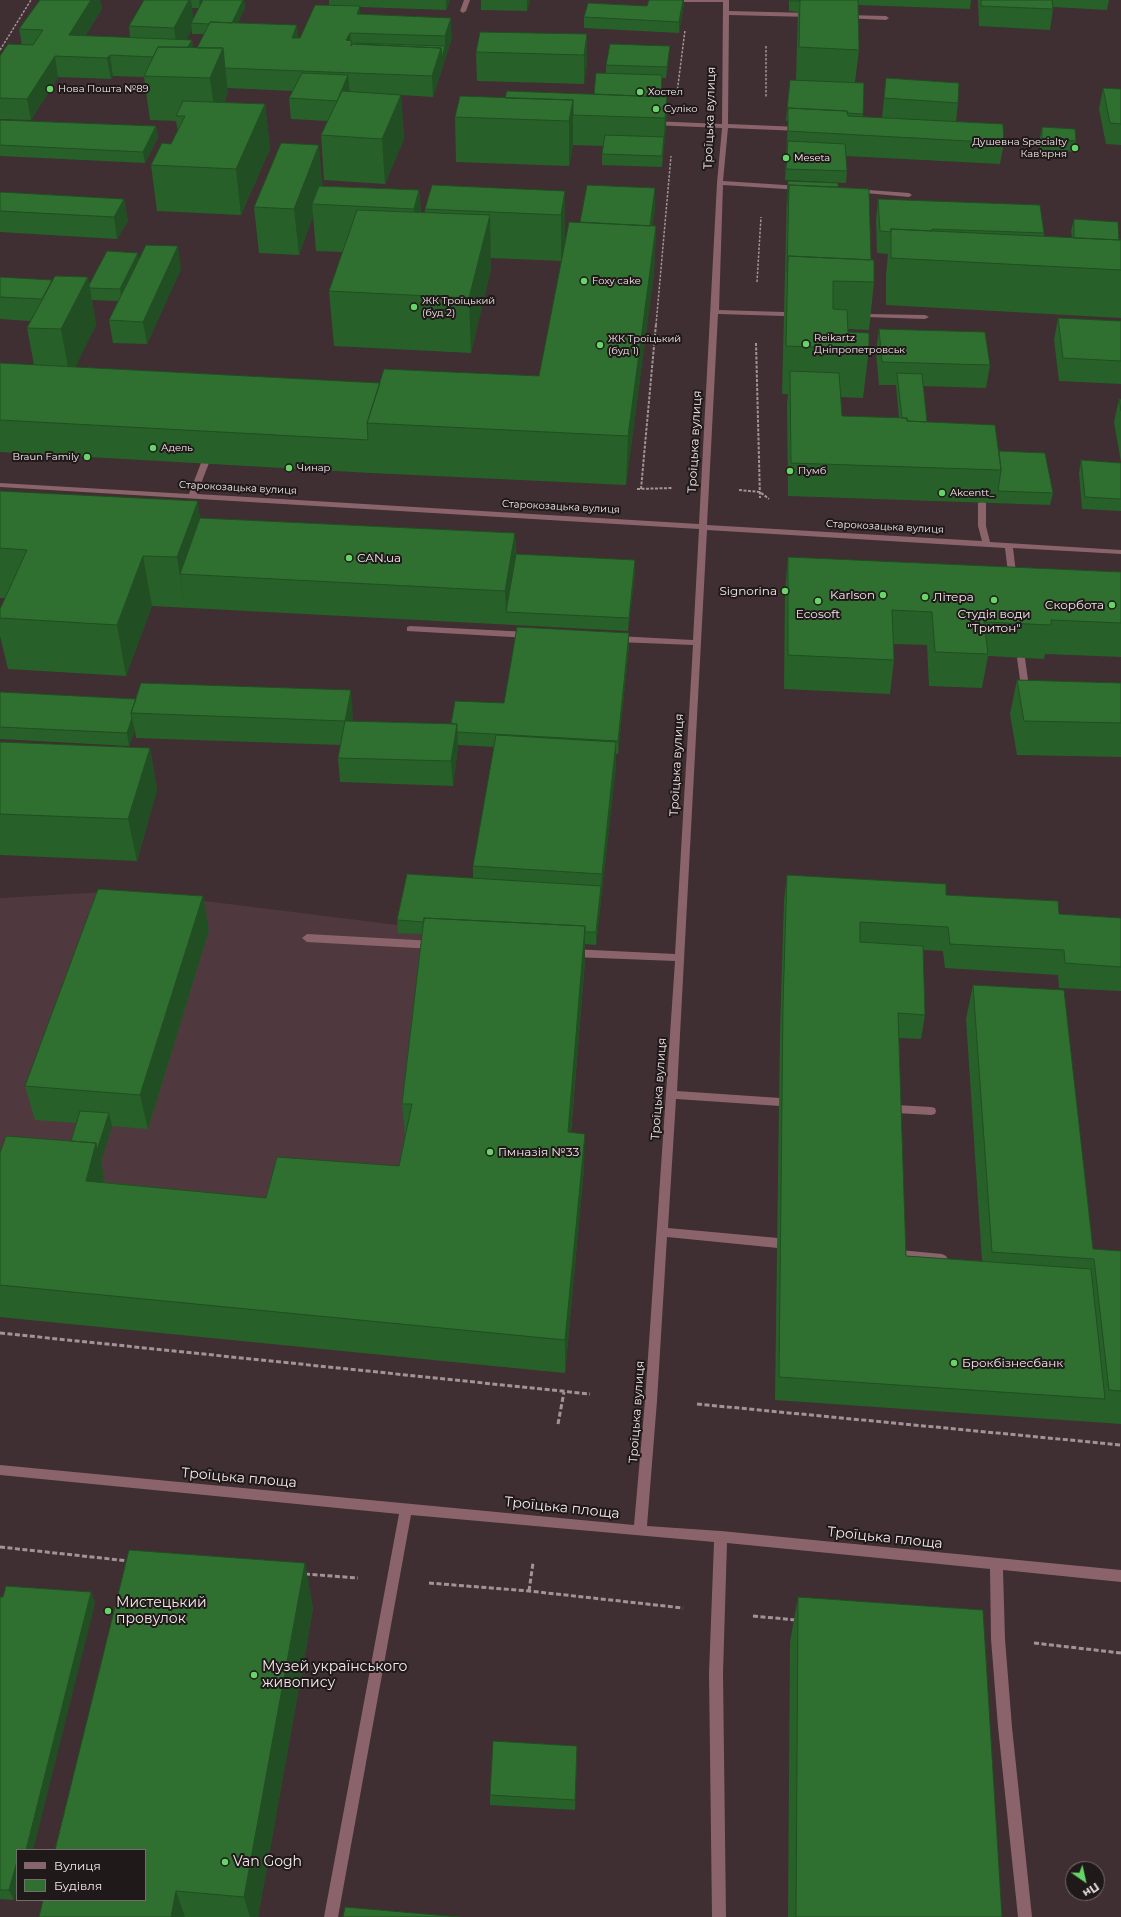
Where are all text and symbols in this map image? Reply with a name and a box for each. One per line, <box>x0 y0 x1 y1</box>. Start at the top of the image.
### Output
street label: Троїцька вулиця <box>701 66 719 170</box>
place label: Нова Пошта №89 <box>58 83 149 95</box>
marker: Нова Пошта №89 <box>45 84 55 94</box>
place label: Хостел <box>648 86 683 98</box>
marker: Хостел <box>635 87 645 97</box>
place label: Суліко <box>664 103 698 115</box>
marker: Суліко <box>651 104 661 114</box>
place label: Душевна Specialty Кав'ярня <box>972 136 1067 160</box>
marker: Душевна Specialty Кав'ярня <box>1070 143 1080 153</box>
place label: Meseta <box>794 152 830 164</box>
marker: Meseta <box>781 153 791 163</box>
place label: Foxy cake <box>592 275 641 287</box>
marker: Foxy cake <box>579 276 589 286</box>
place label: ЖК Троїцький (буд 2) <box>422 295 495 318</box>
marker: ЖК Троїцький (буд 2) <box>409 302 419 312</box>
place label: Reikartz Дніпропетровськ <box>814 332 905 356</box>
place label: ЖК Троїцький (буд 1) <box>608 333 681 356</box>
marker: Reikartz Дніпропетровськ <box>801 339 811 349</box>
marker: ЖК Троїцький (буд 1) <box>595 340 605 350</box>
street label: Троїцька вулиця <box>685 390 705 494</box>
place label: Адель <box>161 442 193 454</box>
marker: Адель <box>148 443 158 453</box>
place label: Braun Family <box>12 451 79 463</box>
marker: Braun Family <box>82 452 92 462</box>
place label: Чинар <box>297 462 330 474</box>
marker: Чинар <box>284 463 294 473</box>
place label: Пумб <box>798 465 826 477</box>
marker: Пумб <box>785 466 795 476</box>
street label: Старокозацька вулиця <box>179 479 297 497</box>
place label: Akcentt_ <box>950 487 995 499</box>
marker: Akcentt_ <box>937 488 947 498</box>
street label: Старокозацька вулиця <box>502 498 620 516</box>
street label: Старокозацька вулиця <box>826 518 944 536</box>
place label: CAN.ua <box>357 551 401 565</box>
marker: CAN.ua <box>344 553 354 563</box>
place label: Signorina <box>719 584 777 598</box>
marker: Signorina <box>780 586 790 596</box>
place label: Karlson <box>830 588 875 602</box>
marker: Karlson <box>878 590 888 600</box>
place label: Літера <box>933 590 974 604</box>
marker: Літера <box>920 592 930 602</box>
marker: Студія води "Тритон" <box>989 595 999 605</box>
marker: Ecosoft <box>813 596 823 606</box>
place label: Скорбота <box>1045 598 1104 612</box>
marker: Скорбота <box>1107 600 1117 610</box>
place label: Ecosoft <box>796 607 840 621</box>
place label: Студія води "Тритон" <box>958 607 1030 635</box>
street label: Троїцька вулиця <box>667 713 687 817</box>
street label: Троїцька вулиця <box>648 1037 670 1141</box>
place label: Гімназія №33 <box>498 1145 579 1159</box>
marker: Гімназія №33 <box>485 1147 495 1157</box>
place label: Брокбізнесбанк <box>962 1356 1063 1370</box>
marker: Брокбізнесбанк <box>949 1358 959 1368</box>
street label: Троїцька вулиця <box>626 1360 648 1464</box>
street label: Троїцька площа <box>181 1465 297 1491</box>
street label: Троїцька площа <box>503 1494 621 1522</box>
street label: Троїцька площа <box>826 1524 944 1552</box>
place label: Мистецький провулок <box>116 1595 207 1628</box>
marker: Мистецький провулок <box>103 1606 113 1616</box>
place label: Музей українського живопису <box>262 1659 407 1692</box>
marker: Музей українського живопису <box>249 1670 259 1680</box>
legend <box>16 1849 146 1901</box>
place label: Van Gogh <box>233 1854 302 1870</box>
marker: Van Gogh <box>220 1857 230 1867</box>
text: Вулиця <box>54 1858 101 1873</box>
north arrow <box>1065 1861 1105 1901</box>
text: Будівля <box>54 1878 102 1893</box>
text: Пн <box>1080 1880 1102 1901</box>

